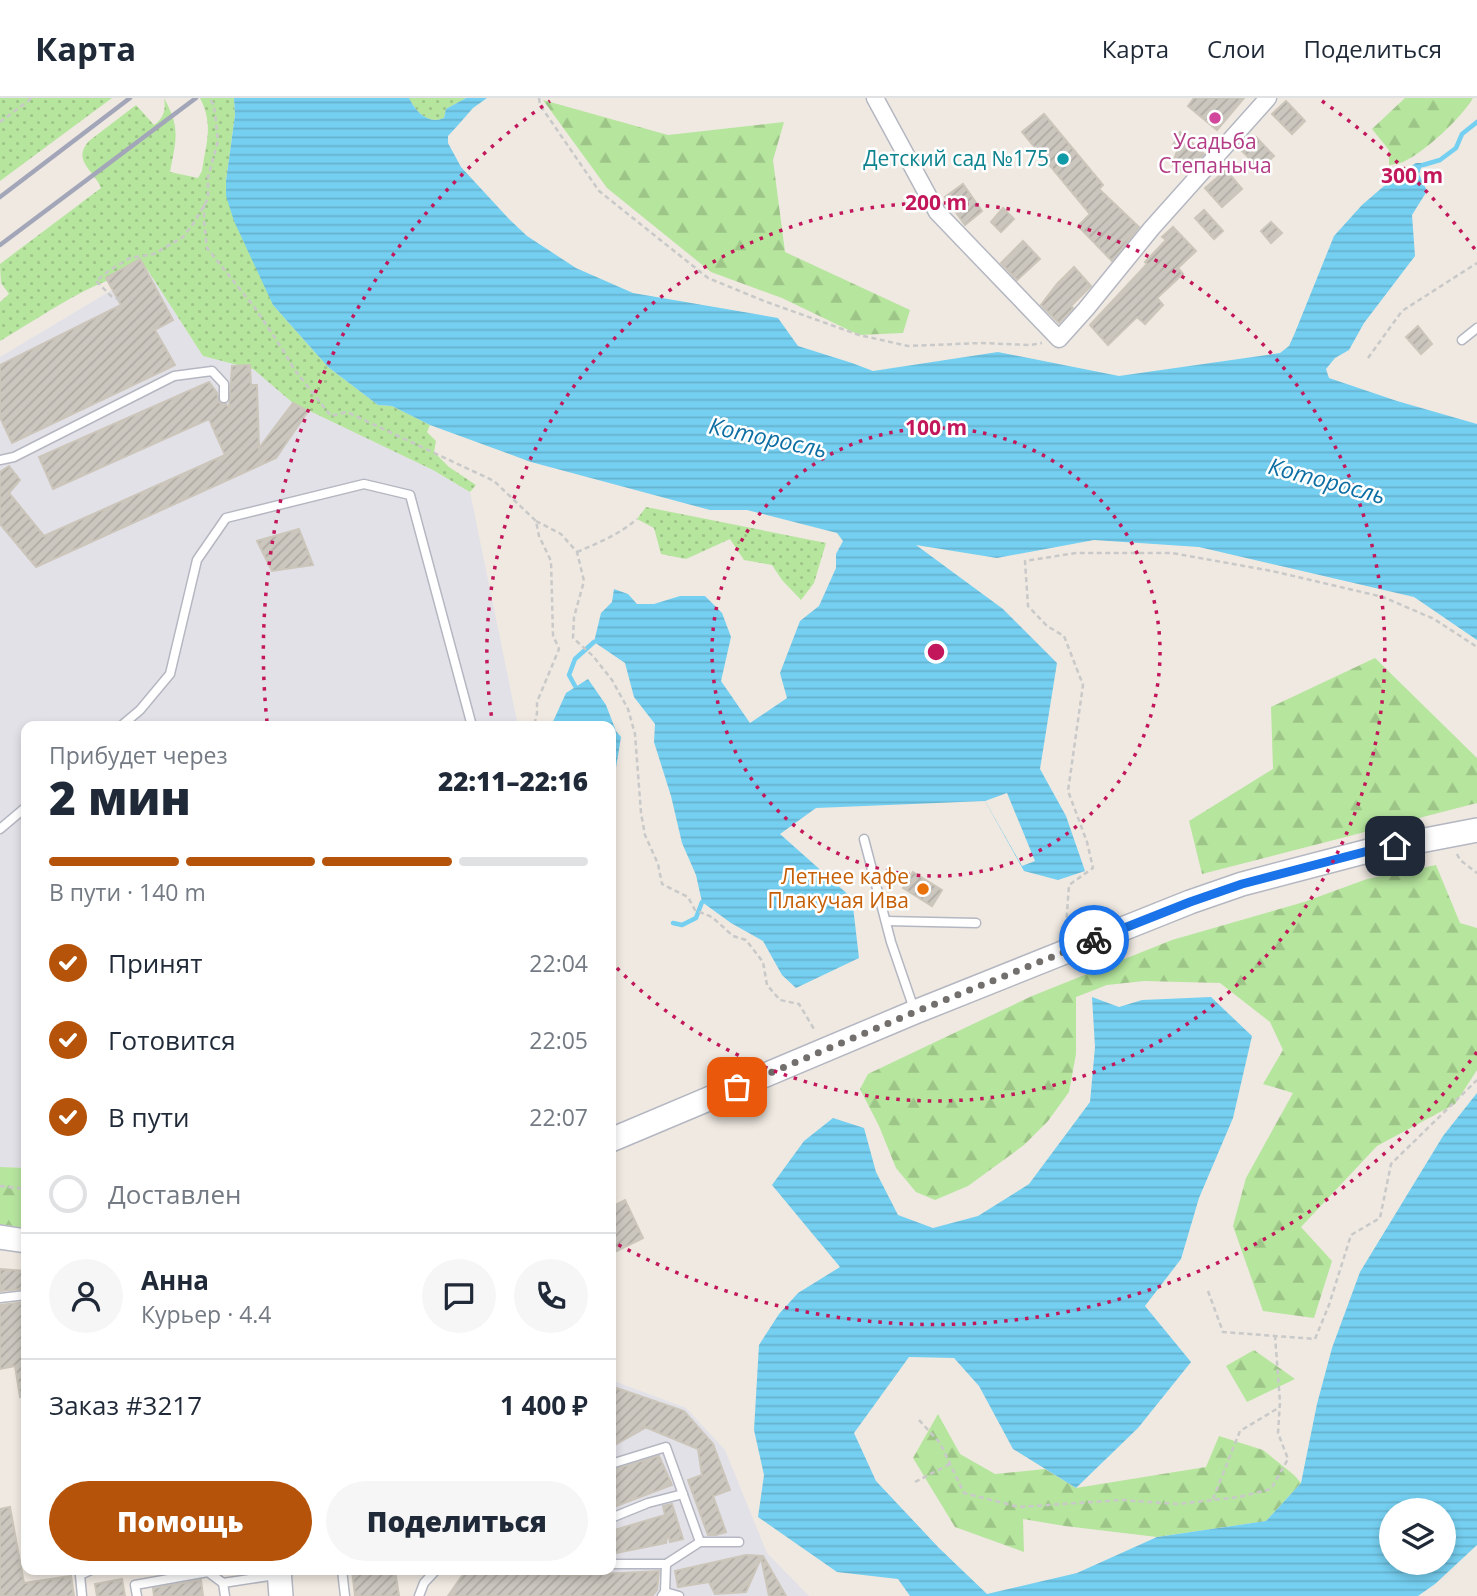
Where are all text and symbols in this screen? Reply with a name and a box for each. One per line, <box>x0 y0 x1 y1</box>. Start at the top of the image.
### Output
text: Карта <box>35 26 136 71</box>
text: Карта <box>1102 32 1169 65</box>
text: Слои <box>1207 32 1266 65</box>
text: Поделиться <box>1304 32 1442 65</box>
marker: Усадьба Степаныча <box>1207 110 1223 126</box>
place label: Усадьба Степаныча <box>1158 127 1272 179</box>
place label: Детский сад №175 <box>863 144 1049 172</box>
marker: Детский сад №175 <box>1055 151 1071 167</box>
text: 300 m <box>1381 161 1443 189</box>
text: 200 m <box>905 188 967 216</box>
water label: Которосль <box>706 409 830 465</box>
text: 100 m <box>905 413 967 441</box>
water label: Которосль <box>1265 449 1389 511</box>
centre of rings <box>924 640 948 664</box>
text: Прибудет через <box>49 739 228 771</box>
text: 22:11–22:16 <box>438 763 588 799</box>
text: 2 мин <box>49 766 191 828</box>
pin <box>1365 816 1425 876</box>
icon: home <box>1376 827 1414 865</box>
place label: Летнее кафе Плакучая Ива <box>767 862 909 914</box>
text: В пути · 140 m <box>49 876 206 908</box>
marker: Летнее кафе Плакучая Ива <box>915 881 931 897</box>
courier <box>1059 905 1129 975</box>
icon: bike <box>1075 921 1113 959</box>
icon: check <box>49 944 87 982</box>
text: Принят <box>108 945 202 981</box>
text: 22:04 <box>529 947 588 979</box>
icon: check <box>49 1021 87 1059</box>
text: Готовится <box>108 1022 236 1058</box>
text: 22:05 <box>529 1024 588 1056</box>
pin <box>707 1057 767 1117</box>
icon: bag <box>718 1068 756 1106</box>
icon: check <box>49 1098 87 1136</box>
text: В пути <box>108 1099 189 1135</box>
text: 22:07 <box>529 1101 588 1133</box>
text: Доставлен <box>108 1176 241 1212</box>
button: person <box>49 1259 123 1333</box>
button: chat <box>422 1259 496 1333</box>
button: phone <box>514 1259 588 1333</box>
text: Анна <box>141 1262 209 1298</box>
text: Курьер · 4.4 <box>141 1298 272 1330</box>
text: Заказ #3217 <box>49 1387 202 1423</box>
text: 1 400 ₽ <box>500 1387 588 1423</box>
button: Помощь <box>49 1481 312 1561</box>
button: Поделиться <box>326 1481 588 1561</box>
map controls <box>1379 1498 1456 1575</box>
button: layers <box>1379 1498 1456 1575</box>

